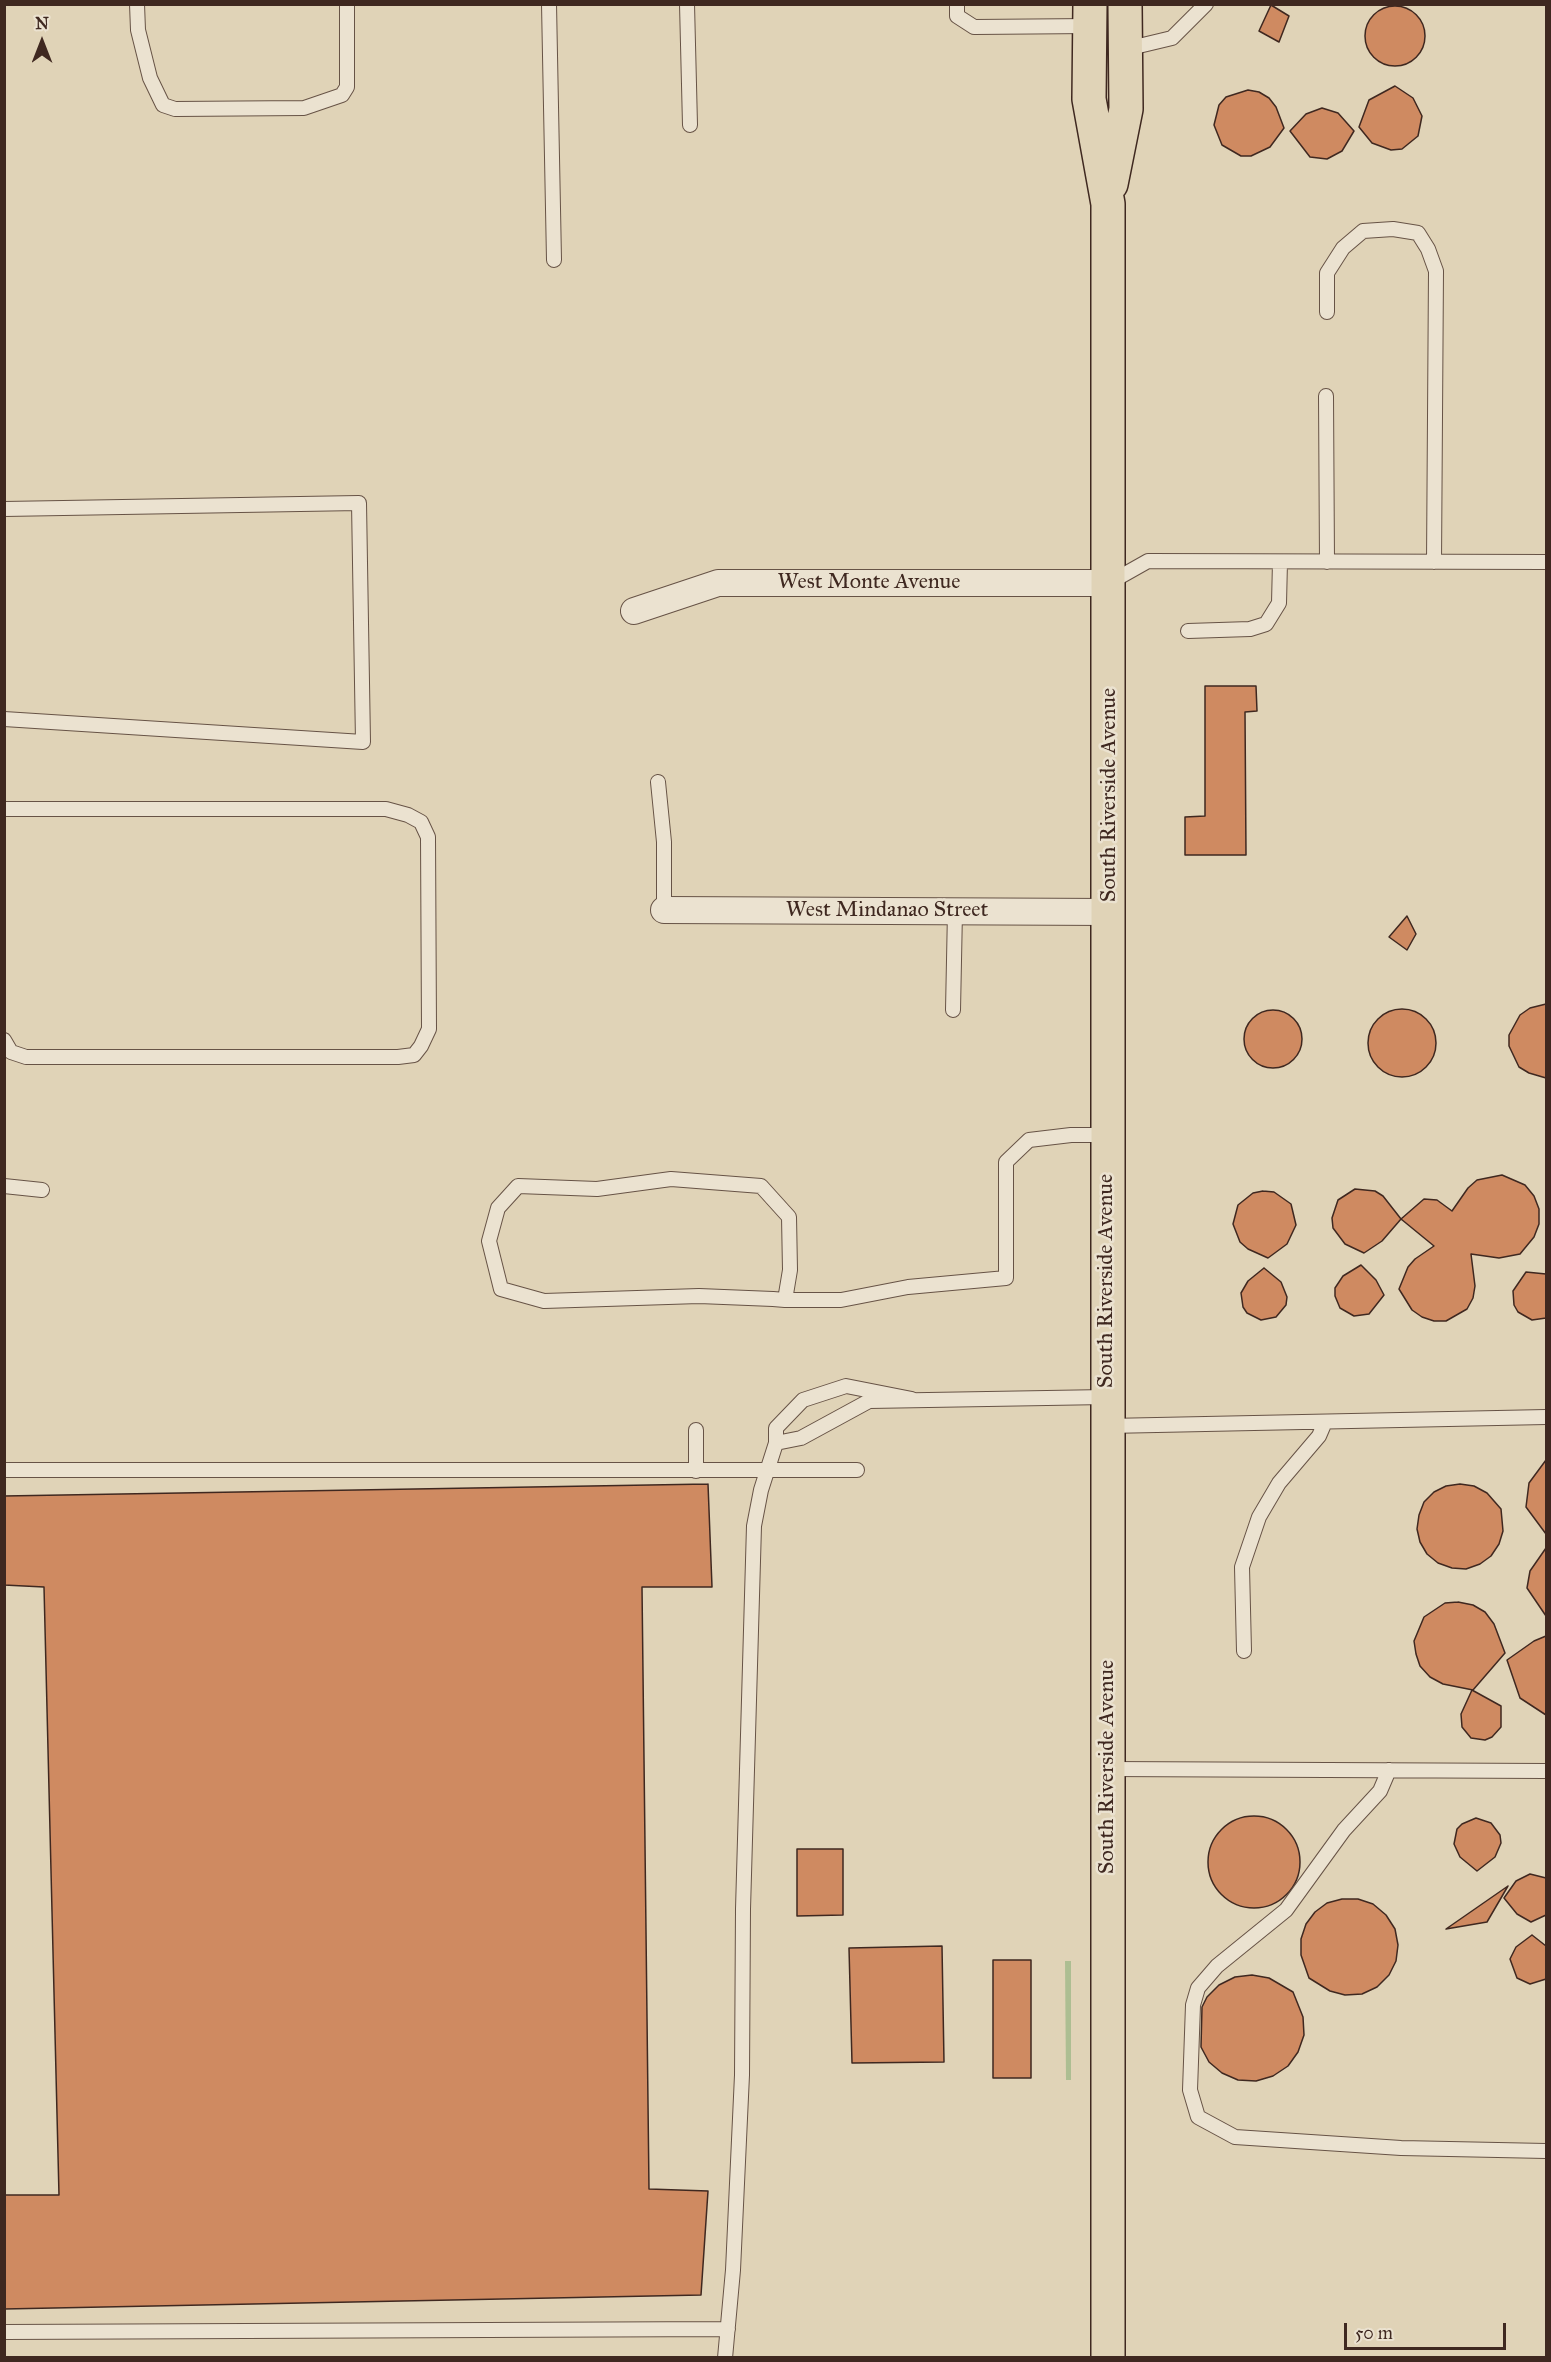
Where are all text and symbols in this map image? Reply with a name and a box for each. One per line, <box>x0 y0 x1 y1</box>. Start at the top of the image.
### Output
north arrow <box>12 12 72 72</box>
text: N <box>35 14 49 33</box>
street label: West Monte Avenue <box>778 570 960 596</box>
street label: South Riverside Avenue <box>1097 688 1123 902</box>
street label: West Mindanao Street <box>786 898 988 924</box>
street label: South Riverside Avenue <box>1094 1174 1120 1388</box>
street label: South Riverside Avenue <box>1095 1660 1121 1874</box>
scale bar <box>1347 2311 1509 2349</box>
text: 50 m <box>1355 2322 1393 2344</box>

